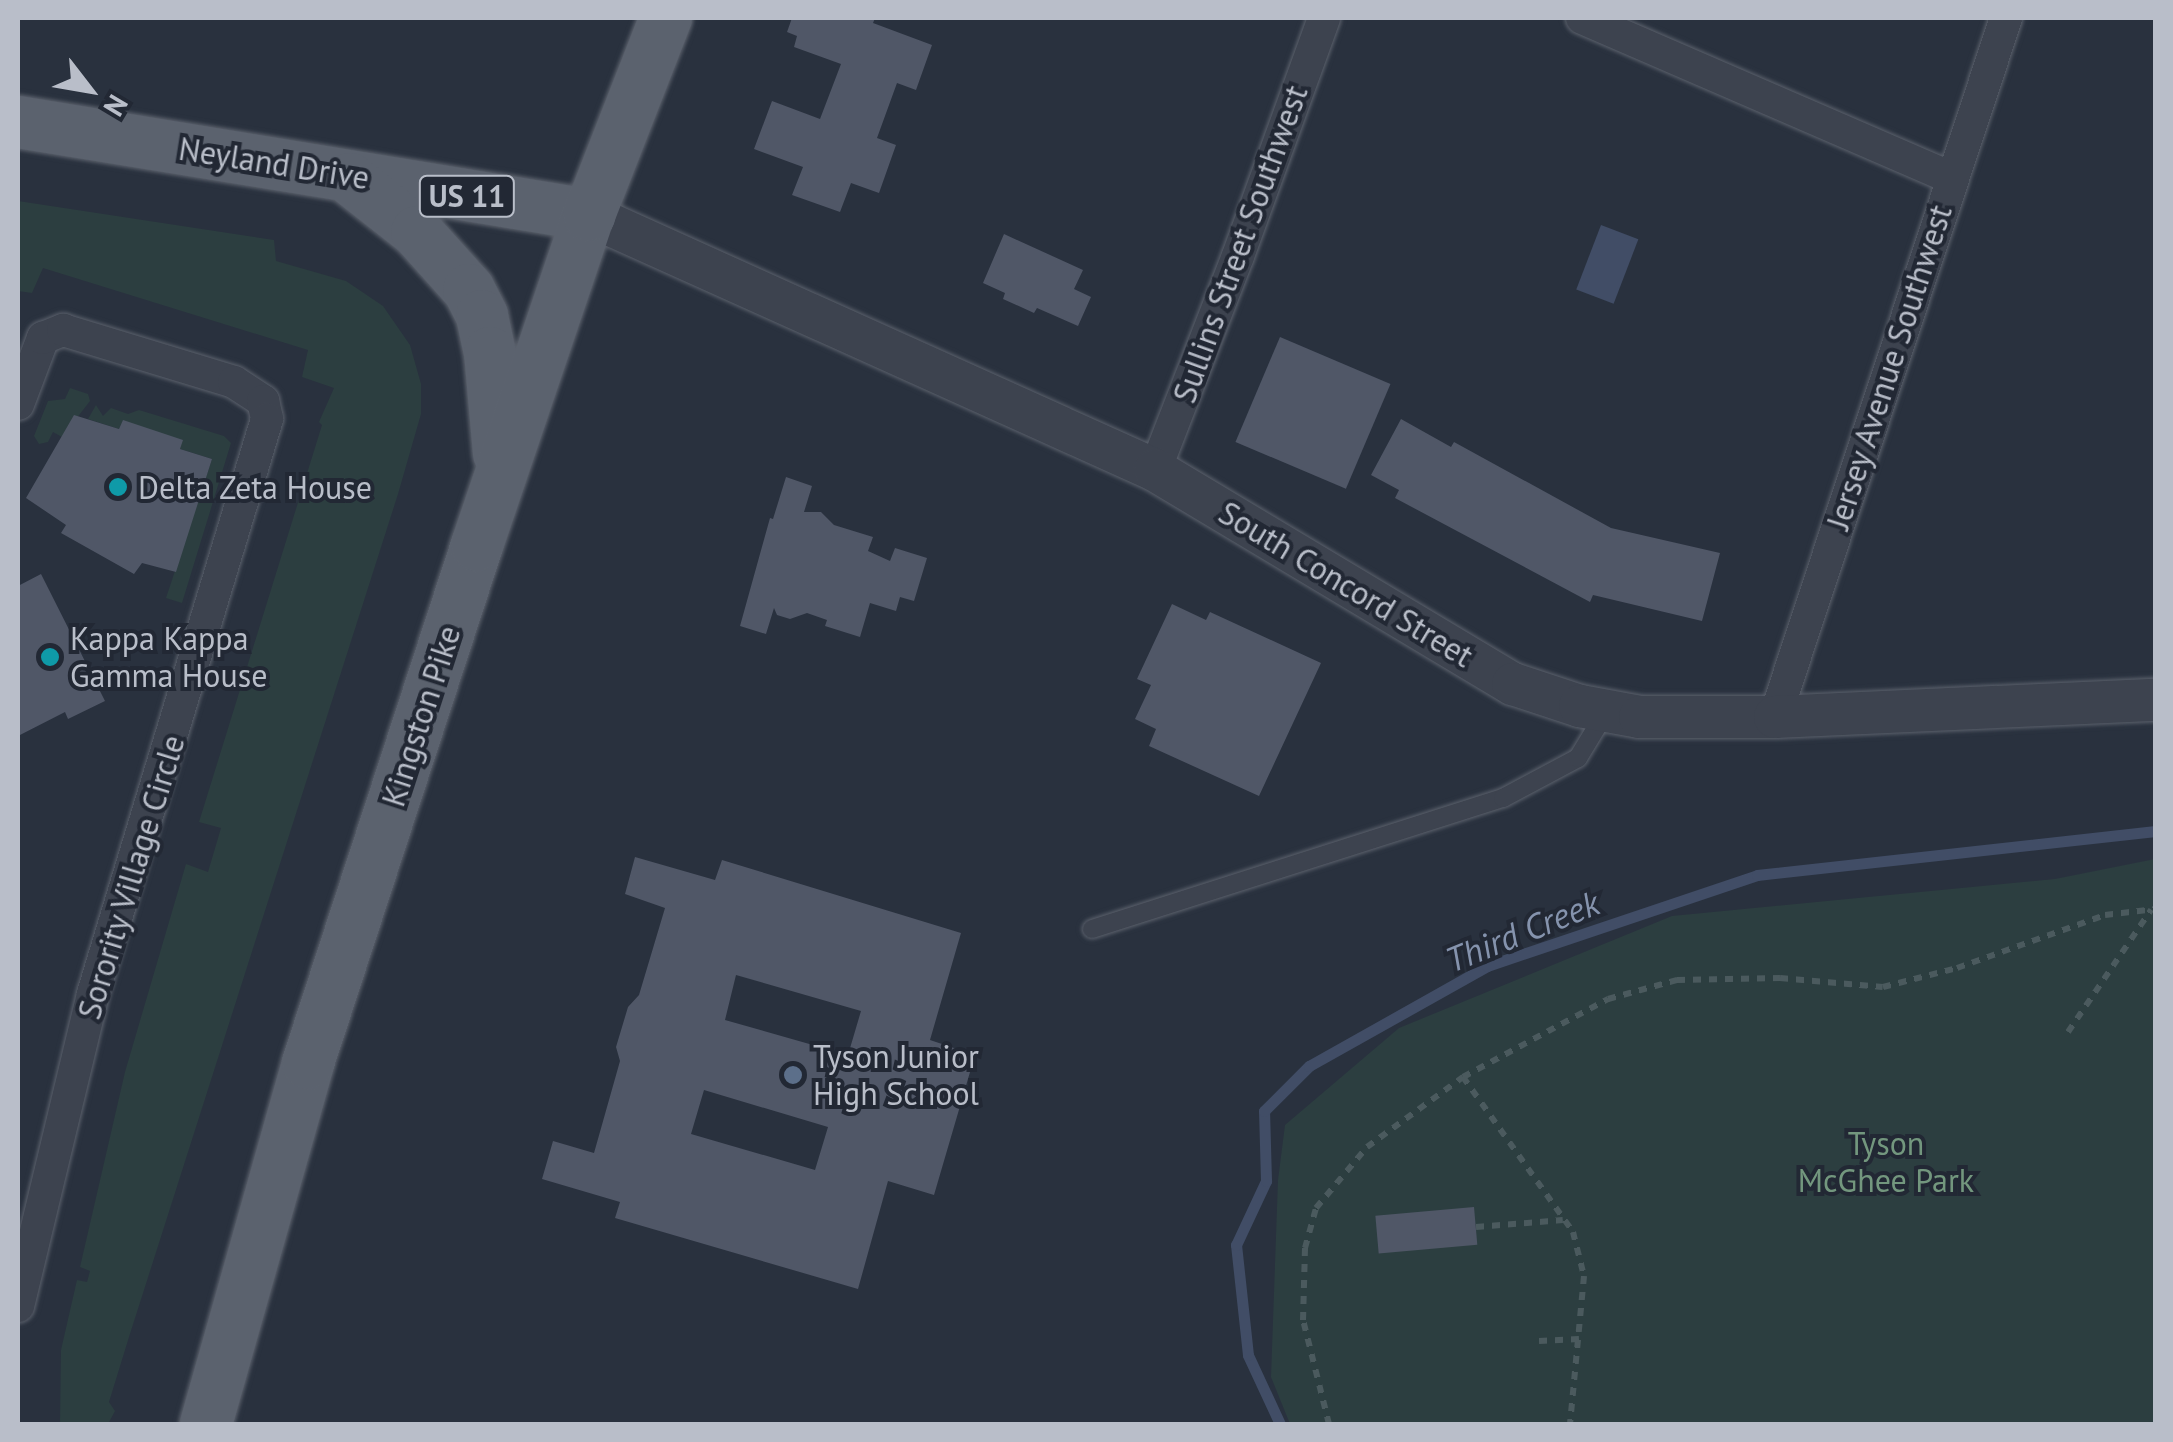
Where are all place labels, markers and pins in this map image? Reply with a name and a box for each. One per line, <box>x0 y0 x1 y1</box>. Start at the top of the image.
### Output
place label: Delta Zeta House <box>138 468 373 506</box>
marker: Delta Zeta House <box>107 476 129 498</box>
place label: Kappa Kappa Gamma House <box>70 620 267 695</box>
marker: Kappa Kappa Gamma House <box>39 646 61 668</box>
place label: Tyson Junior High School <box>813 1038 979 1113</box>
marker: Tyson Junior High School <box>782 1064 804 1086</box>

